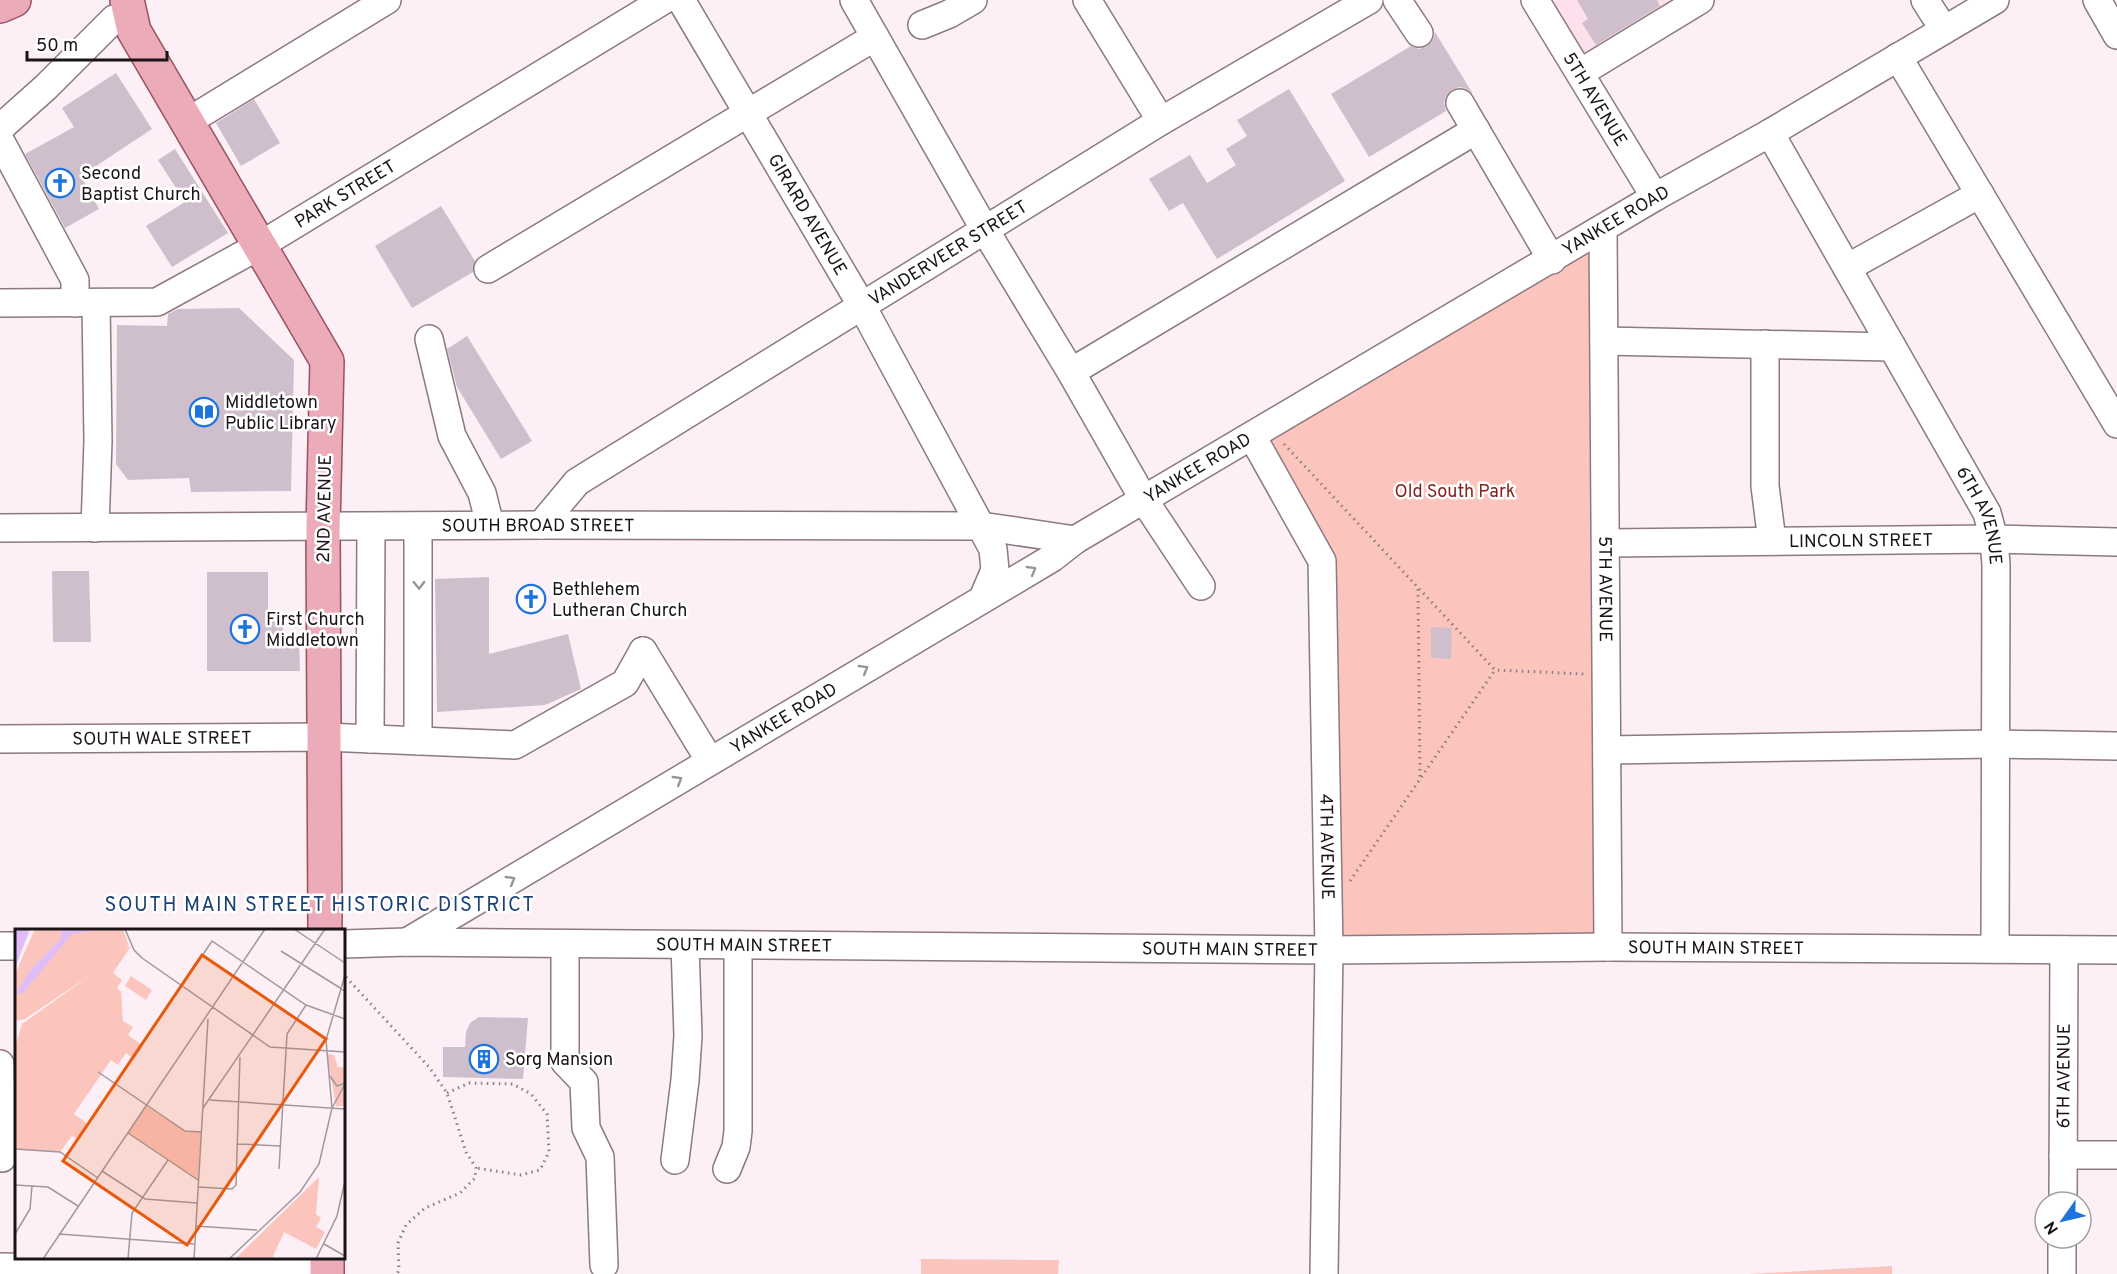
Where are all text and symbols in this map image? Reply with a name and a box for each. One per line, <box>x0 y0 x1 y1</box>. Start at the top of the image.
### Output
scale bar <box>27 24 166 62</box>
text: 50 m <box>36 35 78 58</box>
street label: 5TH AVENUE <box>1557 49 1631 151</box>
street label: GIRARD AVENUE <box>762 150 851 280</box>
street label: PARK STREET <box>291 156 401 235</box>
place label: Second Baptist Church <box>81 163 201 207</box>
church icon: Second Baptist Church <box>44 167 76 199</box>
street label: YANKEE ROAD <box>1559 181 1674 262</box>
street label: VANDERVEER STREET <box>865 196 1032 312</box>
place label: Middletown Public Library <box>225 392 337 436</box>
library icon: Middletown Public Library <box>188 396 220 428</box>
street label: YANKEE ROAD <box>1140 428 1256 510</box>
street label: 2ND AVENUE <box>313 455 338 563</box>
street label: 6TH AVENUE <box>1950 463 2006 566</box>
park label: Old South Park <box>1395 481 1515 504</box>
street label: SOUTH BROAD STREET <box>441 515 634 539</box>
street label: LINCOLN STREET <box>1789 530 1933 554</box>
street label: 5TH AVENUE <box>1592 536 1616 642</box>
one-way arrow <box>1026 566 1036 577</box>
place label: Bethlehem Lutheran Church <box>552 579 687 623</box>
one-way arrow <box>413 580 425 589</box>
church icon: Bethlehem Lutheran Church <box>515 583 547 615</box>
place label: First Church Middletown <box>266 609 365 653</box>
church icon: First Church Middletown <box>229 613 261 645</box>
one-way arrow <box>858 665 868 677</box>
street label: YANKEE ROAD <box>726 679 842 760</box>
street label: SOUTH WALE STREET <box>72 727 252 752</box>
one-way arrow <box>672 775 682 787</box>
street label: 4TH AVENUE <box>1313 794 1338 900</box>
one-way arrow <box>505 876 515 887</box>
district label: SOUTH MAIN STREET HISTORIC DISTRICT <box>104 893 536 919</box>
inset map <box>15 929 345 1259</box>
street label: SOUTH MAIN STREET <box>656 934 832 959</box>
street label: SOUTH MAIN STREET <box>1628 937 1804 961</box>
street label: SOUTH MAIN STREET <box>1142 938 1318 963</box>
street label: 6TH AVENUE <box>2053 1023 2077 1129</box>
building icon: Sorg Mansion <box>468 1043 500 1075</box>
place label: Sorg Mansion <box>505 1049 613 1072</box>
north arrow <box>2033 1190 2093 1250</box>
text: N <box>2041 1217 2064 1238</box>

